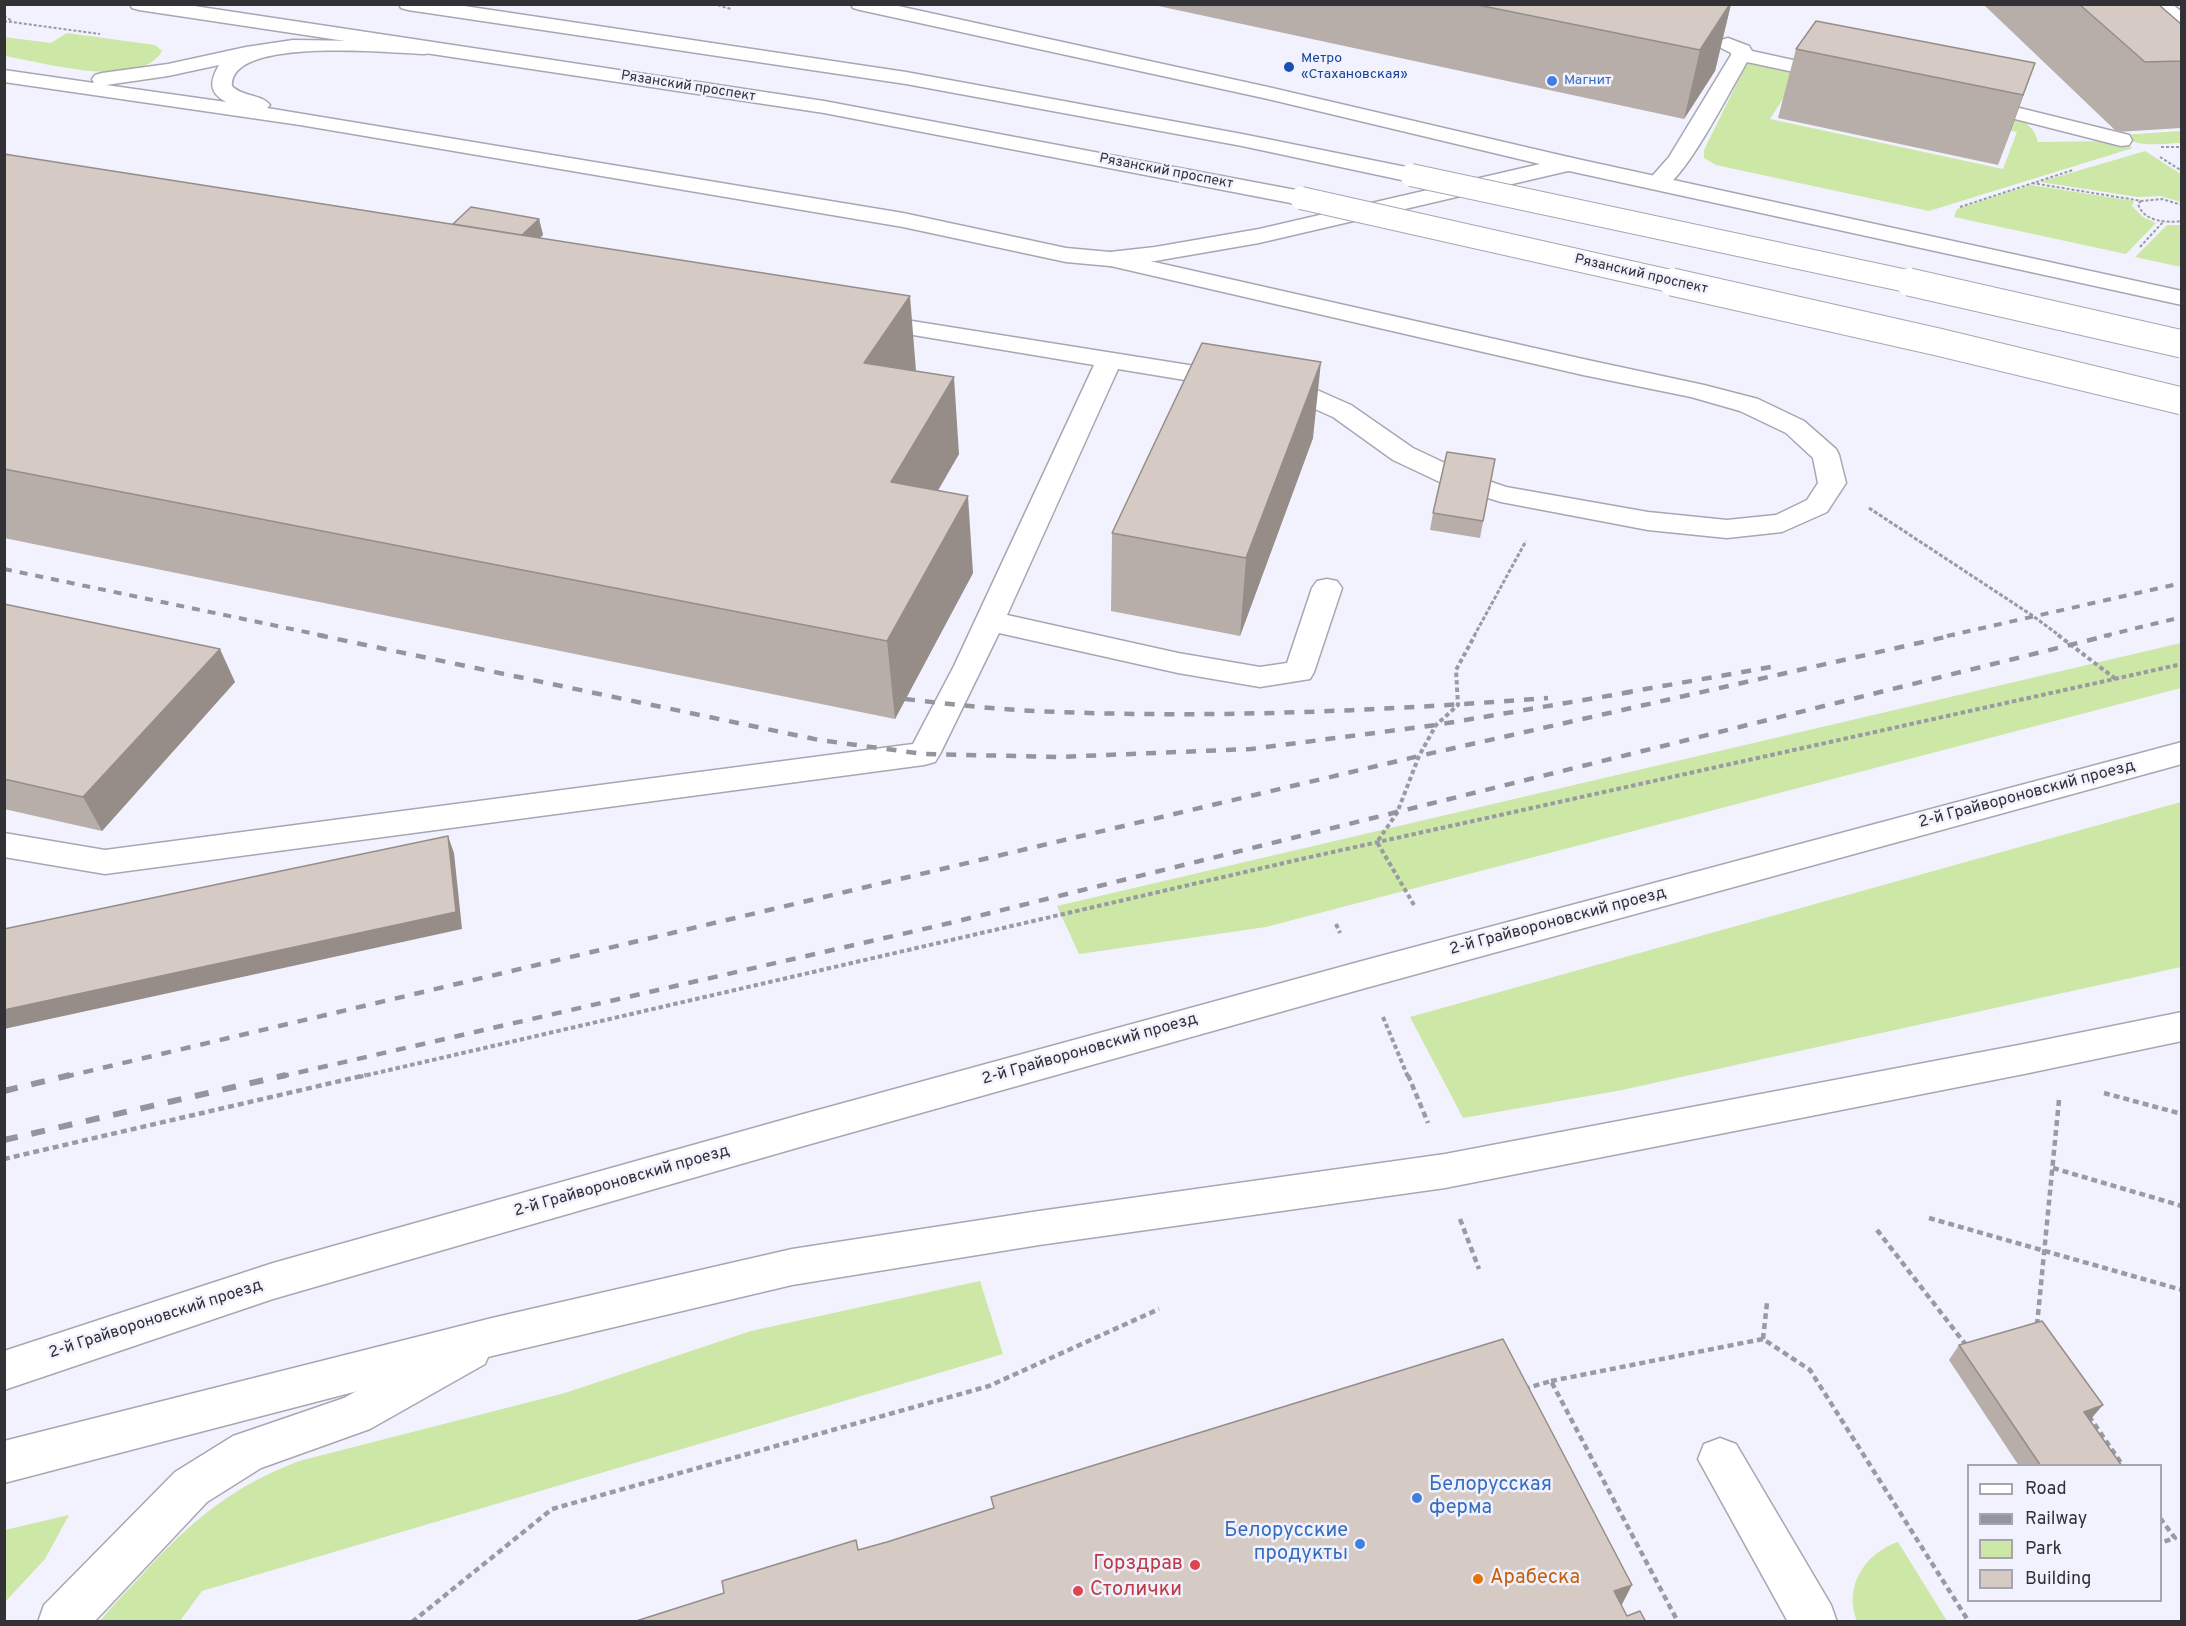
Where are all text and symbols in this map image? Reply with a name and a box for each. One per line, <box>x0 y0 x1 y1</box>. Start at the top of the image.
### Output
place label: Метро «Стахановская» <box>1301 51 1408 84</box>
marker: Метро «Стахановская» <box>1282 60 1296 74</box>
street label: Рязанский проспект <box>619 68 757 106</box>
place label: Магнит <box>1564 73 1611 89</box>
marker: Магнит <box>1545 74 1559 88</box>
street label: Рязанский проспект <box>1098 151 1234 193</box>
street label: Рязанский проспект <box>1573 252 1709 298</box>
street label: 2-й Грайвороновский проезд <box>1917 757 2137 833</box>
street label: 2-й Грайвороновский проезд <box>1448 884 1668 960</box>
street label: 2-й Грайвороновский проезд <box>980 1010 1200 1090</box>
street label: 2-й Грайвороновский проезд <box>512 1142 732 1222</box>
street label: 2-й Грайвороновский проезд <box>47 1276 265 1364</box>
legend <box>1967 1464 2162 1602</box>
place label: Белорусская ферма <box>1429 1474 1552 1521</box>
text: Road <box>2025 1478 2067 1501</box>
marker: Белорусская ферма <box>1410 1491 1424 1505</box>
text: Railway <box>2025 1508 2087 1531</box>
place label: Белорусские продукты <box>1224 1520 1348 1567</box>
marker: Белорусские продукты <box>1353 1537 1367 1551</box>
text: Park <box>2025 1538 2062 1561</box>
place label: Горздрав <box>1093 1553 1183 1577</box>
marker: Горздрав <box>1188 1558 1202 1572</box>
place label: Арабеска <box>1490 1567 1580 1591</box>
text: Building <box>2025 1568 2091 1591</box>
marker: Арабеска <box>1471 1572 1485 1586</box>
place label: Столички <box>1090 1579 1182 1603</box>
marker: Столички <box>1071 1584 1085 1598</box>

